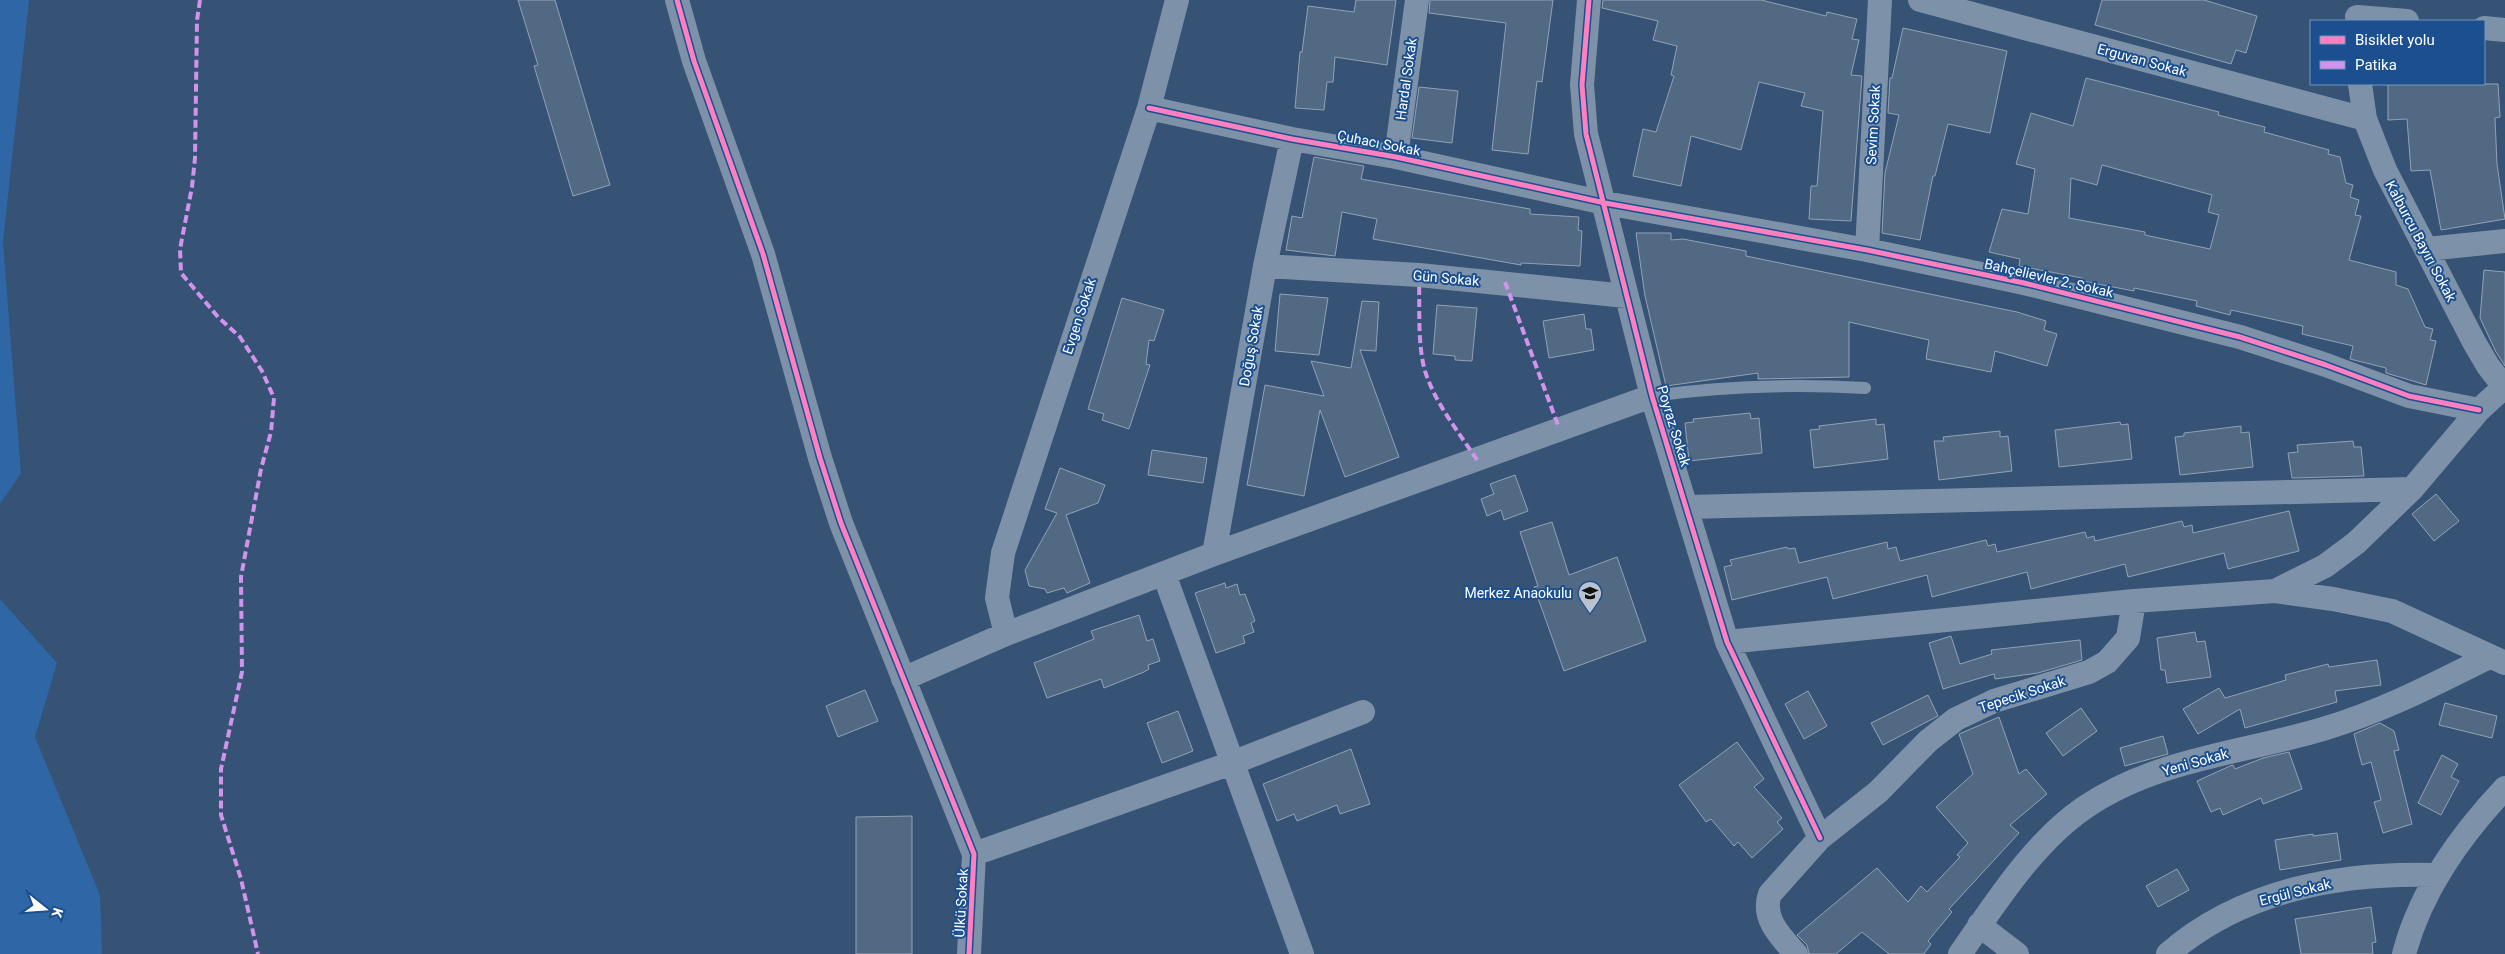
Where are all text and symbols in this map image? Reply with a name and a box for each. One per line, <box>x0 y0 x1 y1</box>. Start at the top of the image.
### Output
legend <box>2310 20 2485 85</box>
text: Bisiklet yolu <box>2355 31 2435 49</box>
street label: Hardal Sokak <box>1392 36 1420 121</box>
street label: Erguvan Sokak <box>2096 40 2189 80</box>
text: Patika <box>2355 56 2397 74</box>
street label: Sevim Sokak <box>1863 84 1883 165</box>
street label: Çuhacı Sokak <box>1336 127 1423 159</box>
street label: Kalburcu Bayırı Sokak <box>2382 178 2460 305</box>
street label: Bahçelievler 2. Sokak <box>1983 255 2116 301</box>
street label: Gün Sokak <box>1412 267 1481 289</box>
street label: Evgen Sokak <box>1059 275 1099 356</box>
street label: Doğuş Sokak <box>1236 304 1266 388</box>
street label: Poyraz Sokak <box>1654 384 1694 469</box>
school or university icon: Merkez Anaokulu <box>1577 580 1603 614</box>
place label: Merkez Anaokulu <box>1464 585 1572 601</box>
street label: Tepecik Sokak <box>1977 672 2068 715</box>
street label: Yeni Sokak <box>2160 745 2231 779</box>
street label: Ülkü Sokak <box>951 867 971 938</box>
street label: Ergül Sokak <box>2258 875 2333 909</box>
north arrow <box>20 884 70 934</box>
text: K <box>48 906 66 919</box>

